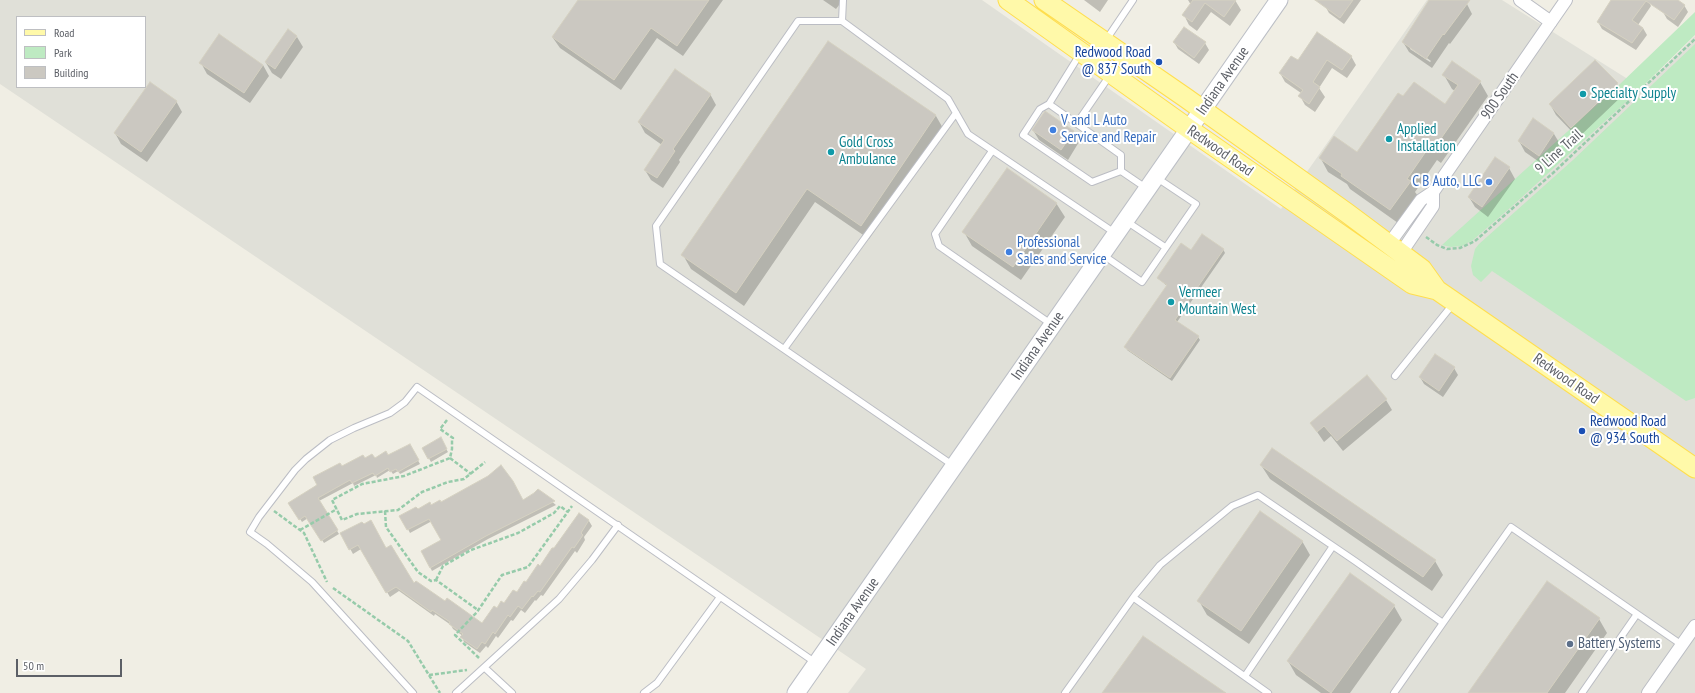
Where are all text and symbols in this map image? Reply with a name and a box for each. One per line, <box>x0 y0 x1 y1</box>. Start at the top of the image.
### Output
legend <box>16 16 146 88</box>
text: Road <box>54 25 74 40</box>
street label: Indiana Avenue <box>1193 43 1253 119</box>
place label: Redwood Road @ 837 South <box>1075 44 1151 79</box>
text: Park <box>54 45 72 60</box>
marker: Redwood Road @ 837 South <box>1154 57 1164 67</box>
text: Building <box>54 65 89 80</box>
street label: 900 South <box>1477 69 1523 123</box>
place label: Specialty Supply <box>1591 85 1676 103</box>
marker: Specialty Supply <box>1578 89 1588 99</box>
place label: V and L Auto Service and Repair <box>1061 112 1156 147</box>
place label: Applied Installation <box>1397 121 1456 156</box>
street label: Redwood Road <box>1184 122 1256 180</box>
marker: V and L Auto Service and Repair <box>1048 125 1058 135</box>
street label: 9 Line Trail <box>1532 126 1586 178</box>
place label: Gold Cross Ambulance <box>839 134 896 169</box>
marker: Applied Installation <box>1384 134 1394 144</box>
marker: Gold Cross Ambulance <box>826 147 836 157</box>
place label: C B Auto, LLC <box>1412 173 1481 191</box>
marker: C B Auto, LLC <box>1484 177 1494 187</box>
place label: Professional Sales and Service <box>1017 234 1107 269</box>
marker: Professional Sales and Service <box>1004 247 1014 257</box>
place label: Vermeer Mountain West <box>1179 284 1256 319</box>
marker: Vermeer Mountain West <box>1166 297 1176 307</box>
street label: Indiana Avenue <box>1008 308 1068 384</box>
street label: Redwood Road <box>1530 350 1602 408</box>
place label: Redwood Road @ 934 South <box>1590 413 1666 448</box>
marker: Redwood Road @ 934 South <box>1577 426 1587 436</box>
street label: Indiana Avenue <box>823 574 883 650</box>
place label: Battery Systems <box>1578 635 1660 653</box>
marker: Battery Systems <box>1565 639 1575 649</box>
scale bar <box>18 651 124 677</box>
text: 50 m <box>23 658 44 673</box>

